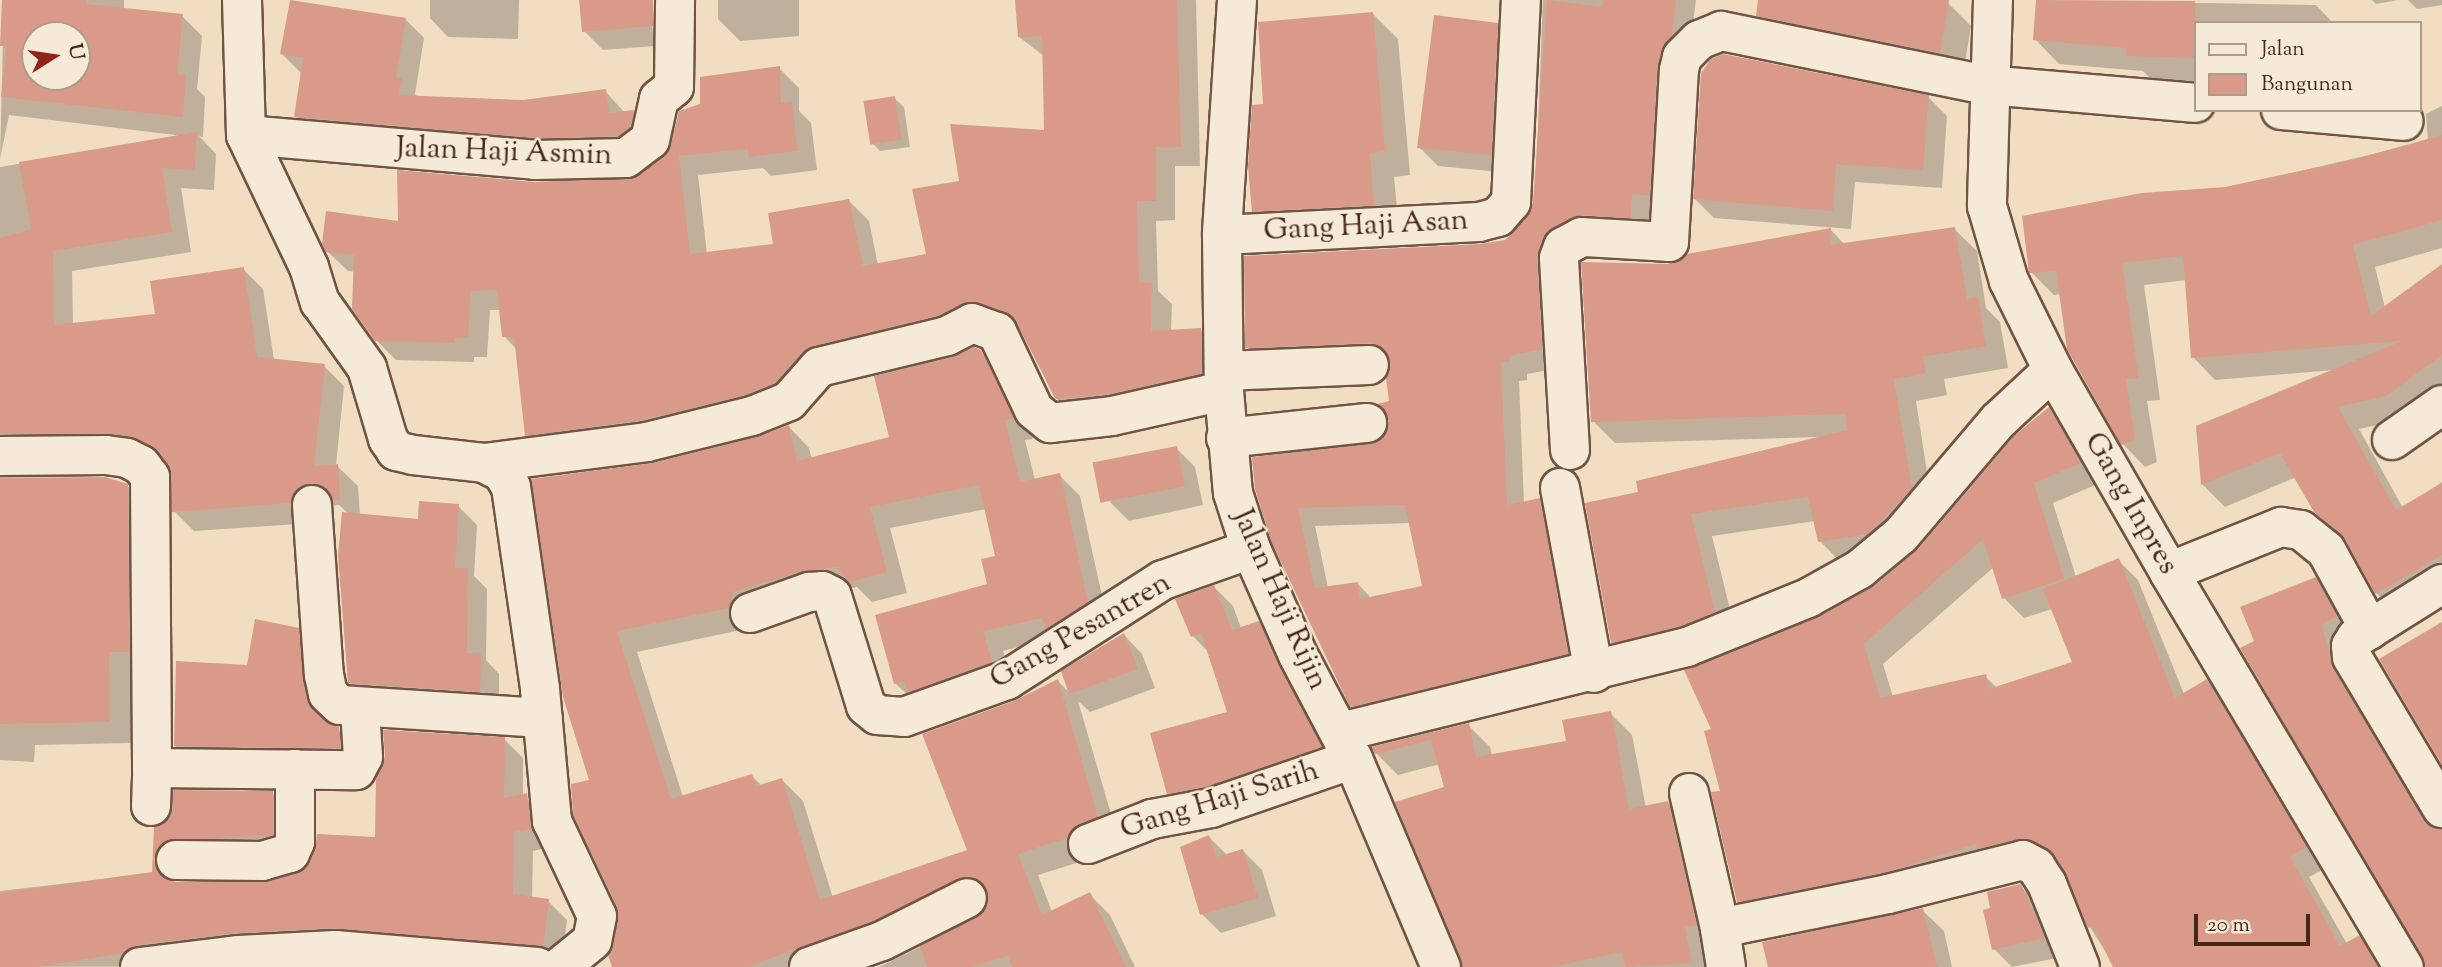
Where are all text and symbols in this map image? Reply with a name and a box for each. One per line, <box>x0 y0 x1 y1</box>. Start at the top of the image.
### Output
north arrow <box>21 21 91 91</box>
legend <box>2194 21 2421 112</box>
text: Jalan <box>2261 35 2305 65</box>
text: U <box>60 42 90 62</box>
text: Bangunan <box>2261 70 2353 100</box>
street label: Jalan Haji Asmin <box>395 131 613 175</box>
street label: Gang Haji Asan <box>1263 204 1469 250</box>
street label: Gang Inpres <box>2075 427 2185 581</box>
street label: Jalan Haji Rijin <box>1223 504 1335 696</box>
street label: Gang Pesantren <box>984 566 1178 698</box>
street label: Gang Haji Sarih <box>1116 754 1324 848</box>
scale bar <box>2197 900 2312 944</box>
text: 20 m <box>2207 911 2250 941</box>

